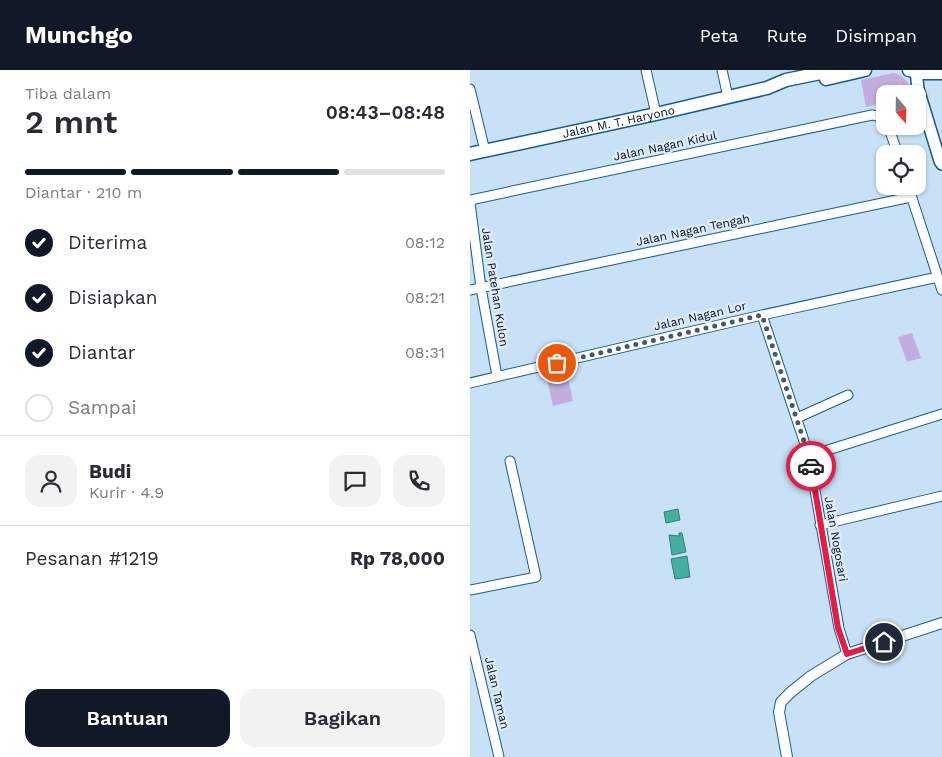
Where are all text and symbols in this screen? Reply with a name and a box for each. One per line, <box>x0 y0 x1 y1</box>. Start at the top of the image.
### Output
text: Munchgo <box>25 21 133 49</box>
text: Peta <box>700 25 738 46</box>
text: Rute <box>766 25 807 46</box>
text: Disimpan <box>835 25 917 46</box>
text: Tiba dalam <box>25 84 111 103</box>
north arrow <box>876 85 926 135</box>
map controls <box>876 85 926 195</box>
text: 08:43–08:48 <box>326 101 445 124</box>
text: 2 mnt <box>25 103 117 141</box>
street label: Jalan M. T. Haryono <box>561 103 676 141</box>
street label: Jalan Nagan Kidul <box>612 128 718 164</box>
button: locate <box>876 145 926 195</box>
text: Diantar · 210 m <box>25 183 142 202</box>
street label: Jalan Nagan Tengah <box>635 211 751 249</box>
street label: Jalan Patehan Kulon <box>479 227 511 347</box>
icon: check <box>25 229 53 257</box>
text: Diterima <box>68 231 147 254</box>
text: 08:12 <box>405 233 445 252</box>
icon: check <box>25 284 53 312</box>
text: Disiapkan <box>68 286 158 309</box>
text: 08:21 <box>405 288 445 307</box>
street label: Jalan Nagan Lor <box>652 299 748 333</box>
icon: check <box>25 339 53 367</box>
text: Diantar <box>68 341 136 364</box>
pin <box>536 342 578 384</box>
text: 08:31 <box>405 343 445 362</box>
icon: bag <box>543 349 571 377</box>
text: Sampai <box>68 396 137 419</box>
courier <box>786 441 836 491</box>
icon: car <box>797 452 825 480</box>
button: person <box>25 455 77 507</box>
button: chat <box>329 455 381 507</box>
button: phone <box>393 455 445 507</box>
text: Budi <box>89 460 131 483</box>
text: Kurir · 4.9 <box>89 483 164 502</box>
street label: Jalan Nogosari <box>822 495 850 583</box>
text: Pesanan #1219 <box>25 547 159 570</box>
text: Rp 78,000 <box>350 547 445 570</box>
pin <box>863 621 905 663</box>
icon: home <box>870 628 898 656</box>
street label: Jalan Taman <box>482 656 512 730</box>
button: Bantuan <box>25 689 230 747</box>
button: Bagikan <box>240 689 445 747</box>

